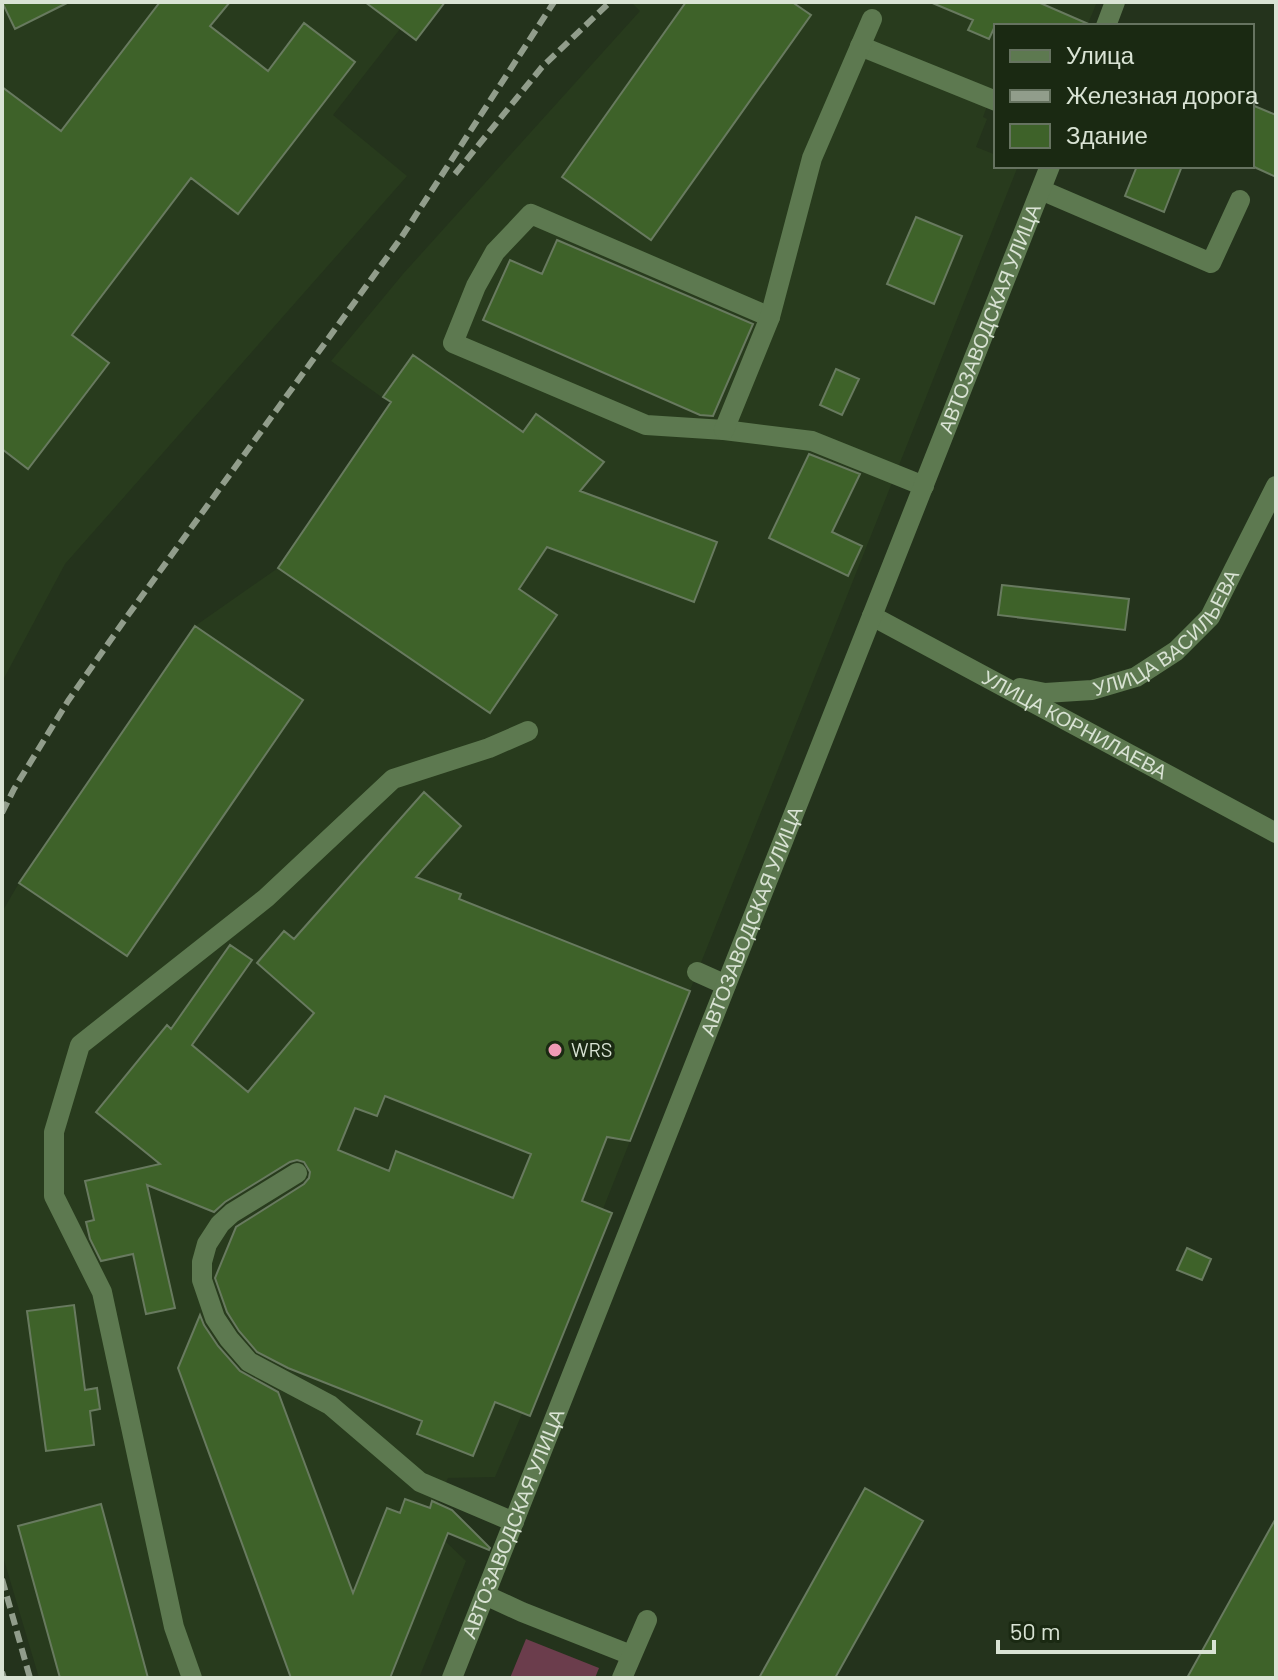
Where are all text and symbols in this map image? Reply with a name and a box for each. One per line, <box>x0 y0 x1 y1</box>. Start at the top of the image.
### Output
legend <box>994 24 1254 168</box>
text: Улица <box>1066 40 1135 69</box>
text: Железная дорога <box>1066 80 1259 109</box>
text: Здание <box>1066 120 1148 149</box>
street label: АВТОЗАВОДСКАЯ УЛИЦА <box>933 199 1045 436</box>
street label: УЛИЦА ВАСИЛЬЕВА <box>1090 564 1243 700</box>
street label: УЛИЦА КОРНИЛАЕВА <box>978 664 1172 784</box>
street label: АВТОЗАВОДСКАЯ УЛИЦА <box>694 802 807 1039</box>
place label: WRS <box>571 1037 612 1061</box>
marker: WRS <box>546 1041 564 1059</box>
street label: АВТОЗАВОДСКАЯ УЛИЦА <box>456 1404 569 1641</box>
scale bar <box>998 1604 1214 1654</box>
text: 50 m <box>1010 1616 1061 1645</box>

